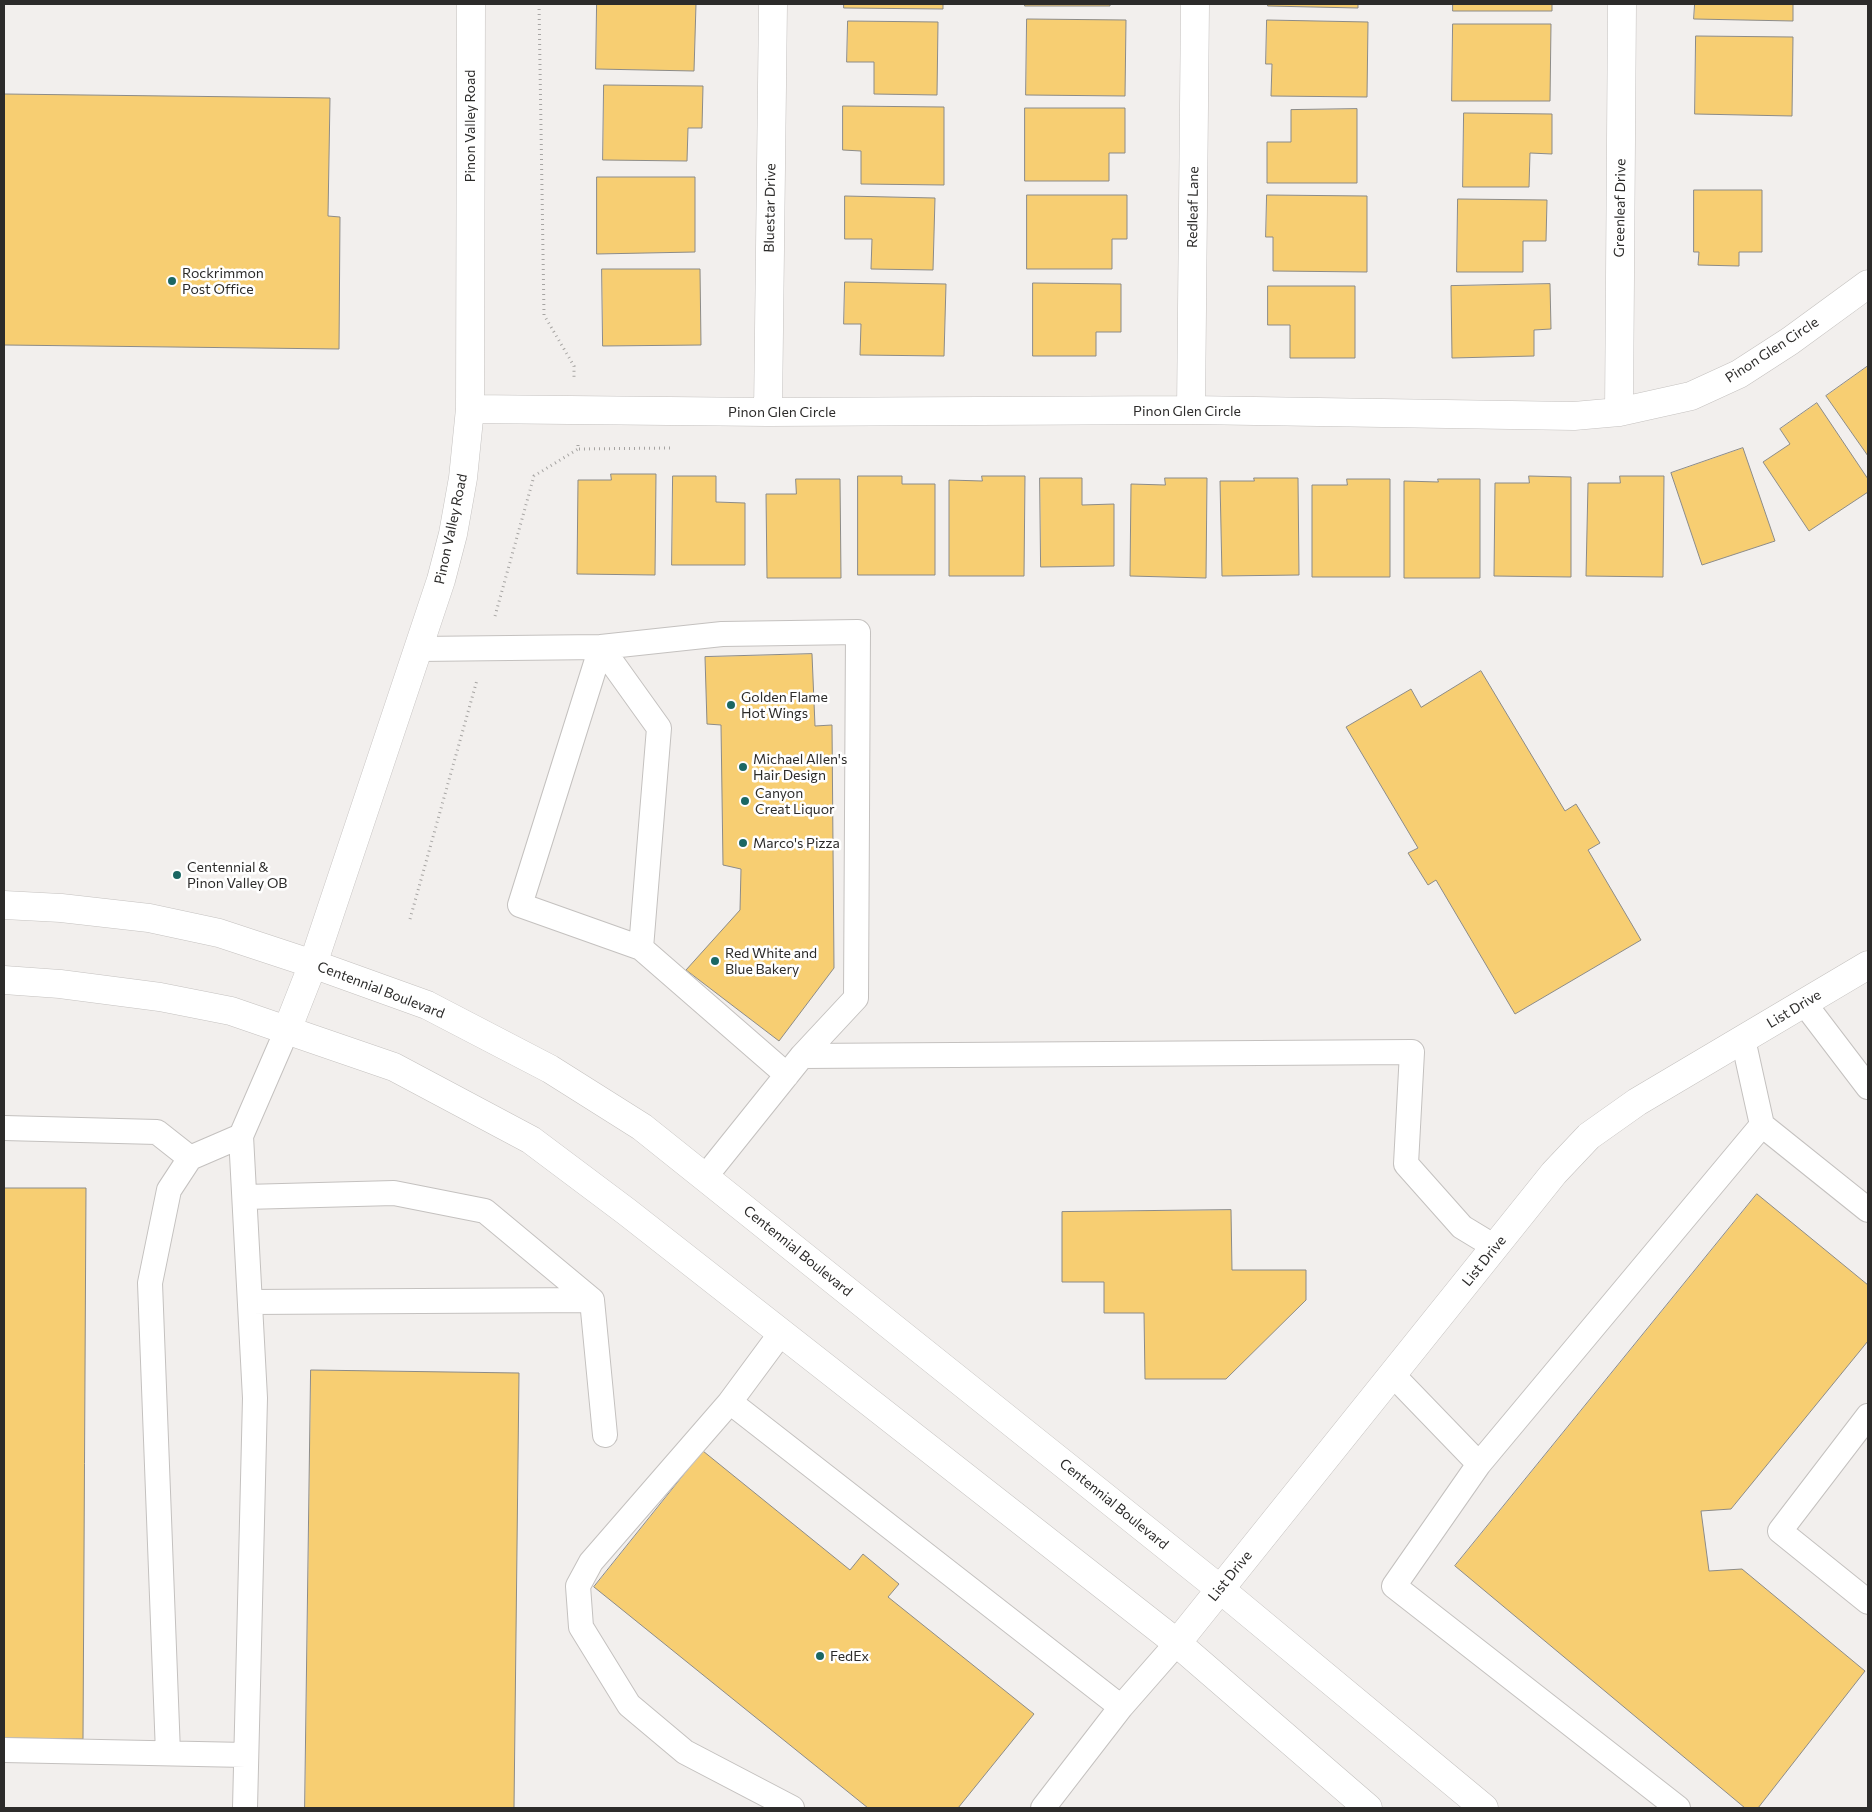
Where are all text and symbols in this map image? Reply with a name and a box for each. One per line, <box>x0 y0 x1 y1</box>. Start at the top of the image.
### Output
street label: Pinon Valley Road <box>462 70 478 182</box>
street label: Greenleaf Drive <box>1611 159 1629 257</box>
street label: Bluestar Drive <box>761 163 779 253</box>
street label: Redleaf Lane <box>1184 166 1202 248</box>
place label: Rockrimmon Post Office <box>182 265 264 298</box>
marker: Rockrimmon Post Office <box>166 275 178 287</box>
street label: Pinon Glen Circle <box>1722 314 1822 386</box>
street label: Pinon Glen Circle <box>1133 403 1241 419</box>
street label: Pinon Glen Circle <box>728 404 836 420</box>
street label: Pinon Valley Road <box>431 472 471 586</box>
place label: Golden Flame Hot Wings <box>741 689 828 722</box>
marker: Golden Flame Hot Wings <box>725 699 737 711</box>
place label: Michael Allen's Hair Design <box>753 751 847 784</box>
marker: Michael Allen's Hair Design <box>737 761 749 773</box>
place label: Canyon Creat Liquor <box>755 785 835 818</box>
marker: Canyon Creat Liquor <box>739 795 751 807</box>
place label: Marco's Pizza <box>753 835 840 851</box>
marker: Marco's Pizza <box>737 837 749 849</box>
place label: Centennial & Pinon Valley OB <box>187 859 287 892</box>
marker: Centennial & Pinon Valley OB <box>171 869 183 881</box>
place label: Red White and Blue Bakery <box>725 945 817 978</box>
marker: Red White and Blue Bakery <box>709 955 721 967</box>
street label: Centennial Boulevard <box>315 958 447 1022</box>
street label: List Drive <box>1764 986 1824 1032</box>
street label: Centennial Boulevard <box>740 1202 856 1300</box>
street label: List Drive <box>1459 1232 1509 1290</box>
street label: Centennial Boulevard <box>1056 1455 1172 1553</box>
street label: List Drive <box>1205 1547 1255 1605</box>
place label: FedEx <box>830 1648 869 1664</box>
marker: FedEx <box>814 1650 826 1662</box>

